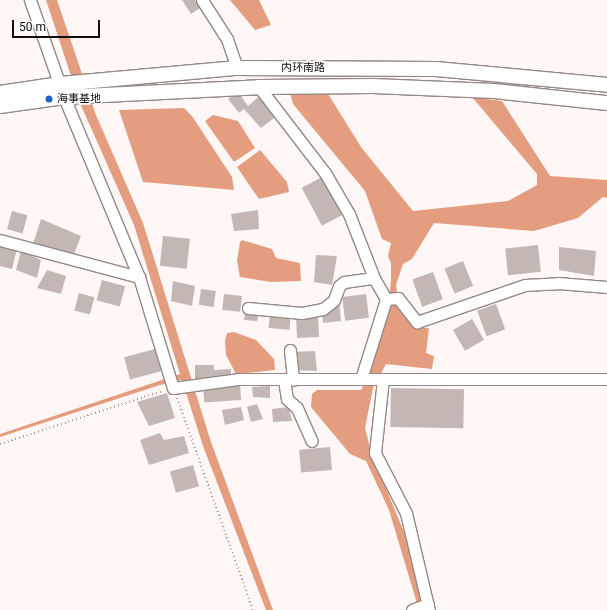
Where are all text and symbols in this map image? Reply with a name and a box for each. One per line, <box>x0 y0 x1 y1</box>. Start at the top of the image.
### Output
scale bar <box>14 12 102 38</box>
text: 50 m <box>19 20 46 34</box>
street label: 内环南路 <box>281 61 325 75</box>
place label: 海事基地 <box>57 92 101 106</box>
marker: 海事基地 <box>44 94 54 104</box>

